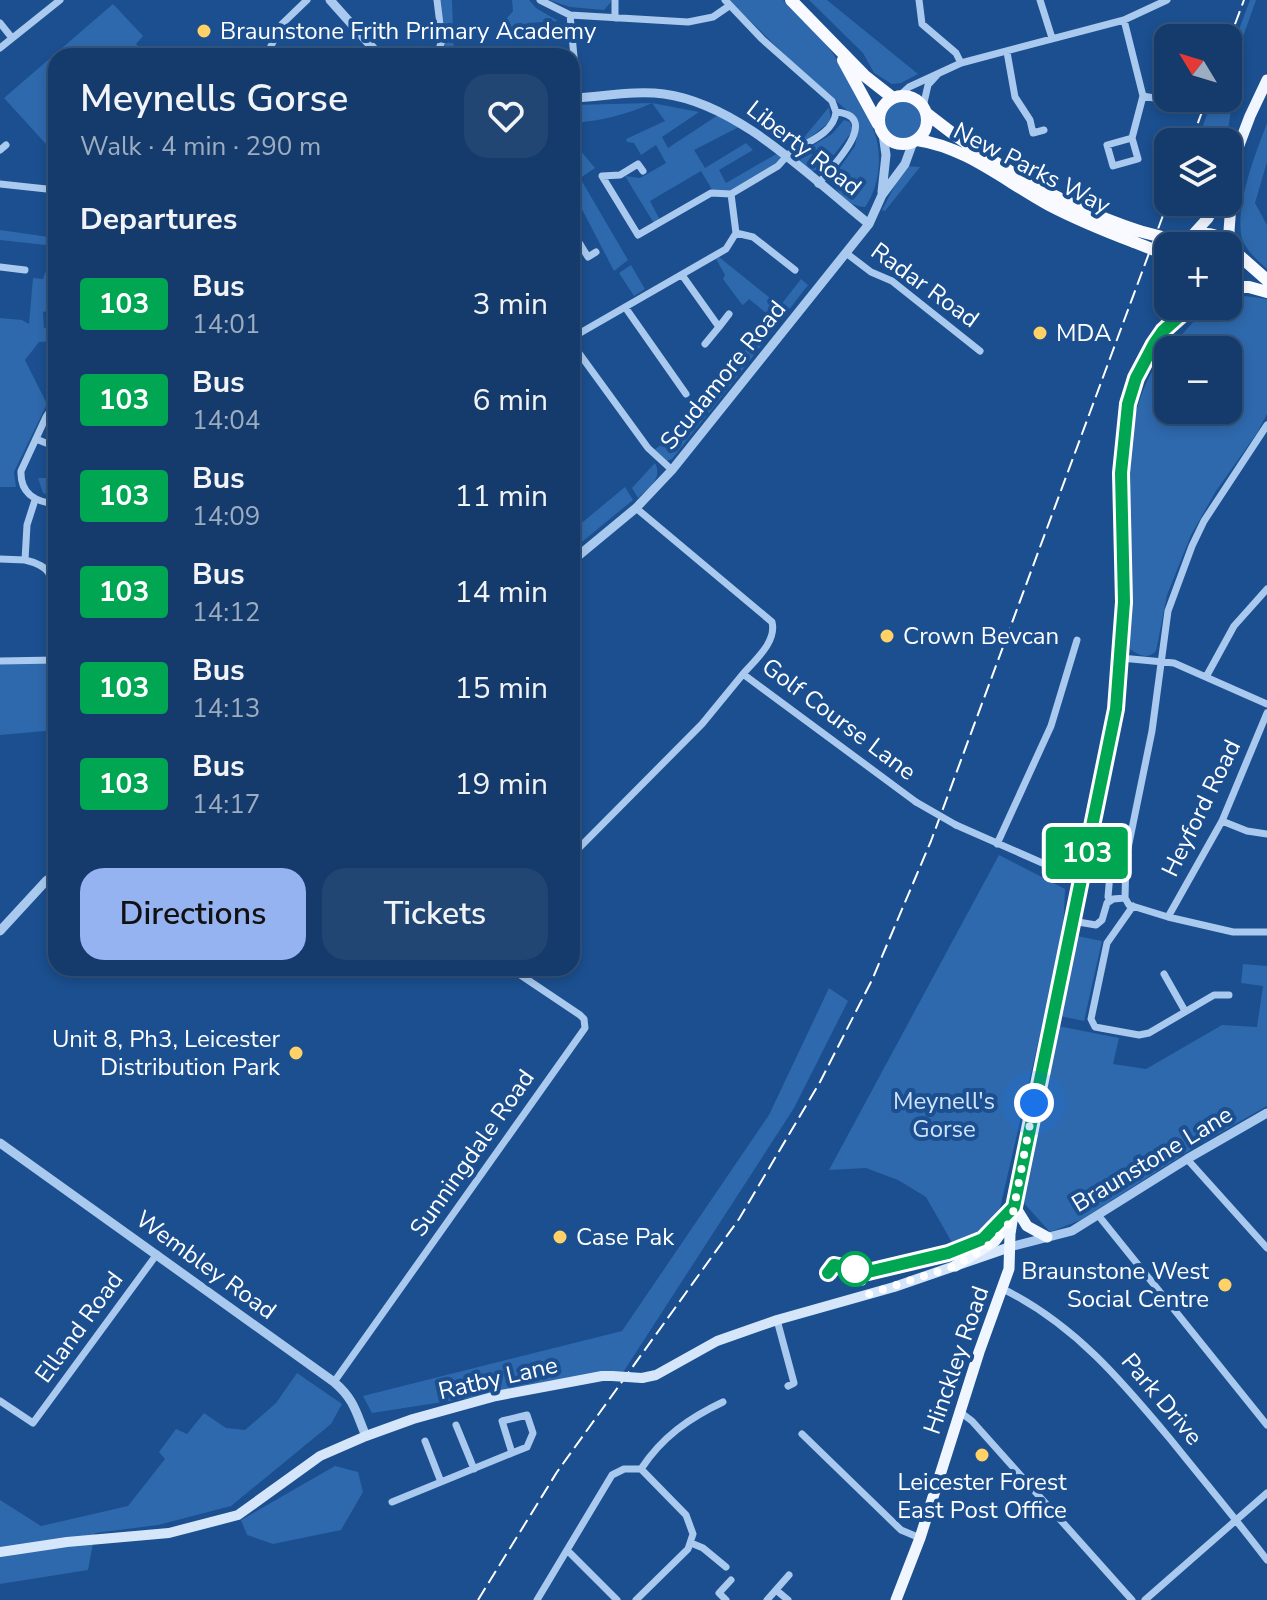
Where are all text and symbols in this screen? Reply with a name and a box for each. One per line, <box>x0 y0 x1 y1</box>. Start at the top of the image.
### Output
place label: Braunstone Frith Primary Academy <box>220 15 597 47</box>
marker: Braunstone Frith Primary Academy <box>195 22 213 40</box>
north arrow <box>1154 24 1242 112</box>
map controls <box>1154 24 1242 424</box>
text: Meynells Gorse <box>80 73 348 124</box>
button: heart <box>464 74 548 158</box>
street label: Liberty Road <box>740 93 868 203</box>
street label: New Parks Way <box>948 115 1117 222</box>
button: layers <box>1154 128 1242 216</box>
text: Walk · 4 min · 290 m <box>80 129 321 164</box>
text: Departures <box>80 199 237 240</box>
button: + <box>1154 232 1242 320</box>
street label: Radar Road <box>865 235 985 335</box>
text: Bus <box>192 266 245 307</box>
text: 3 min <box>473 284 548 325</box>
text: 103 <box>99 285 149 323</box>
street label: Scudamore Road <box>653 294 793 456</box>
text: 14:01 <box>192 307 260 342</box>
place label: MDA <box>1056 317 1112 349</box>
marker: MDA <box>1031 324 1049 342</box>
button: − <box>1154 336 1242 424</box>
text: Bus <box>192 362 245 403</box>
text: 6 min <box>473 380 548 421</box>
text: 103 <box>99 381 149 419</box>
text: 14:04 <box>192 403 260 438</box>
text: Bus <box>192 458 245 499</box>
text: 11 min <box>455 476 548 517</box>
text: 103 <box>99 477 149 515</box>
text: 14:09 <box>192 499 260 534</box>
text: Bus <box>192 554 245 595</box>
text: 14 min <box>455 572 548 613</box>
text: 103 <box>99 573 149 611</box>
text: 14:12 <box>192 595 260 630</box>
place label: Crown Bevcan <box>903 620 1059 652</box>
marker: Crown Bevcan <box>878 627 896 645</box>
text: Bus <box>192 650 245 691</box>
street label: Golf Course Lane <box>755 651 923 787</box>
text: 15 min <box>455 668 548 709</box>
text: 103 <box>99 669 149 707</box>
text: 14:13 <box>192 691 260 726</box>
street label: Heyford Road <box>1154 734 1248 882</box>
text: Bus <box>192 746 245 787</box>
text: 19 min <box>455 764 548 805</box>
text: 103 <box>99 765 149 803</box>
text: 14:17 <box>192 787 260 822</box>
line badge: 103 <box>1041 827 1133 879</box>
text: 103 <box>1062 834 1112 872</box>
button: Directions <box>80 868 306 960</box>
button: Tickets <box>322 868 548 960</box>
place label: Unit 8, Ph3, Leicester Distribution Park <box>52 1023 281 1083</box>
marker: Unit 8, Ph3, Leicester Distribution Park <box>287 1044 305 1062</box>
street label: Sunningdale Road <box>402 1063 542 1243</box>
your location <box>1014 1083 1054 1123</box>
park label: Meynell's Gorse <box>893 1085 995 1145</box>
street label: Braunstone Lane <box>1066 1098 1238 1220</box>
street label: Wembley Road <box>129 1203 283 1327</box>
place label: Case Pak <box>576 1221 675 1253</box>
marker: Case Pak <box>551 1228 569 1246</box>
unlabelled marker <box>838 1252 872 1286</box>
place label: Braunstone West Social Centre <box>1021 1255 1210 1315</box>
street label: Elland Road <box>28 1265 130 1389</box>
marker: Braunstone West Social Centre <box>1216 1276 1234 1294</box>
street label: Hinckley Road <box>916 1282 996 1438</box>
street label: Park Drive <box>1114 1346 1210 1452</box>
street label: Ratby Lane <box>435 1349 561 1407</box>
marker: Leicester Forest East Post Office <box>973 1446 991 1464</box>
place label: Leicester Forest East Post Office <box>897 1466 1067 1526</box>

